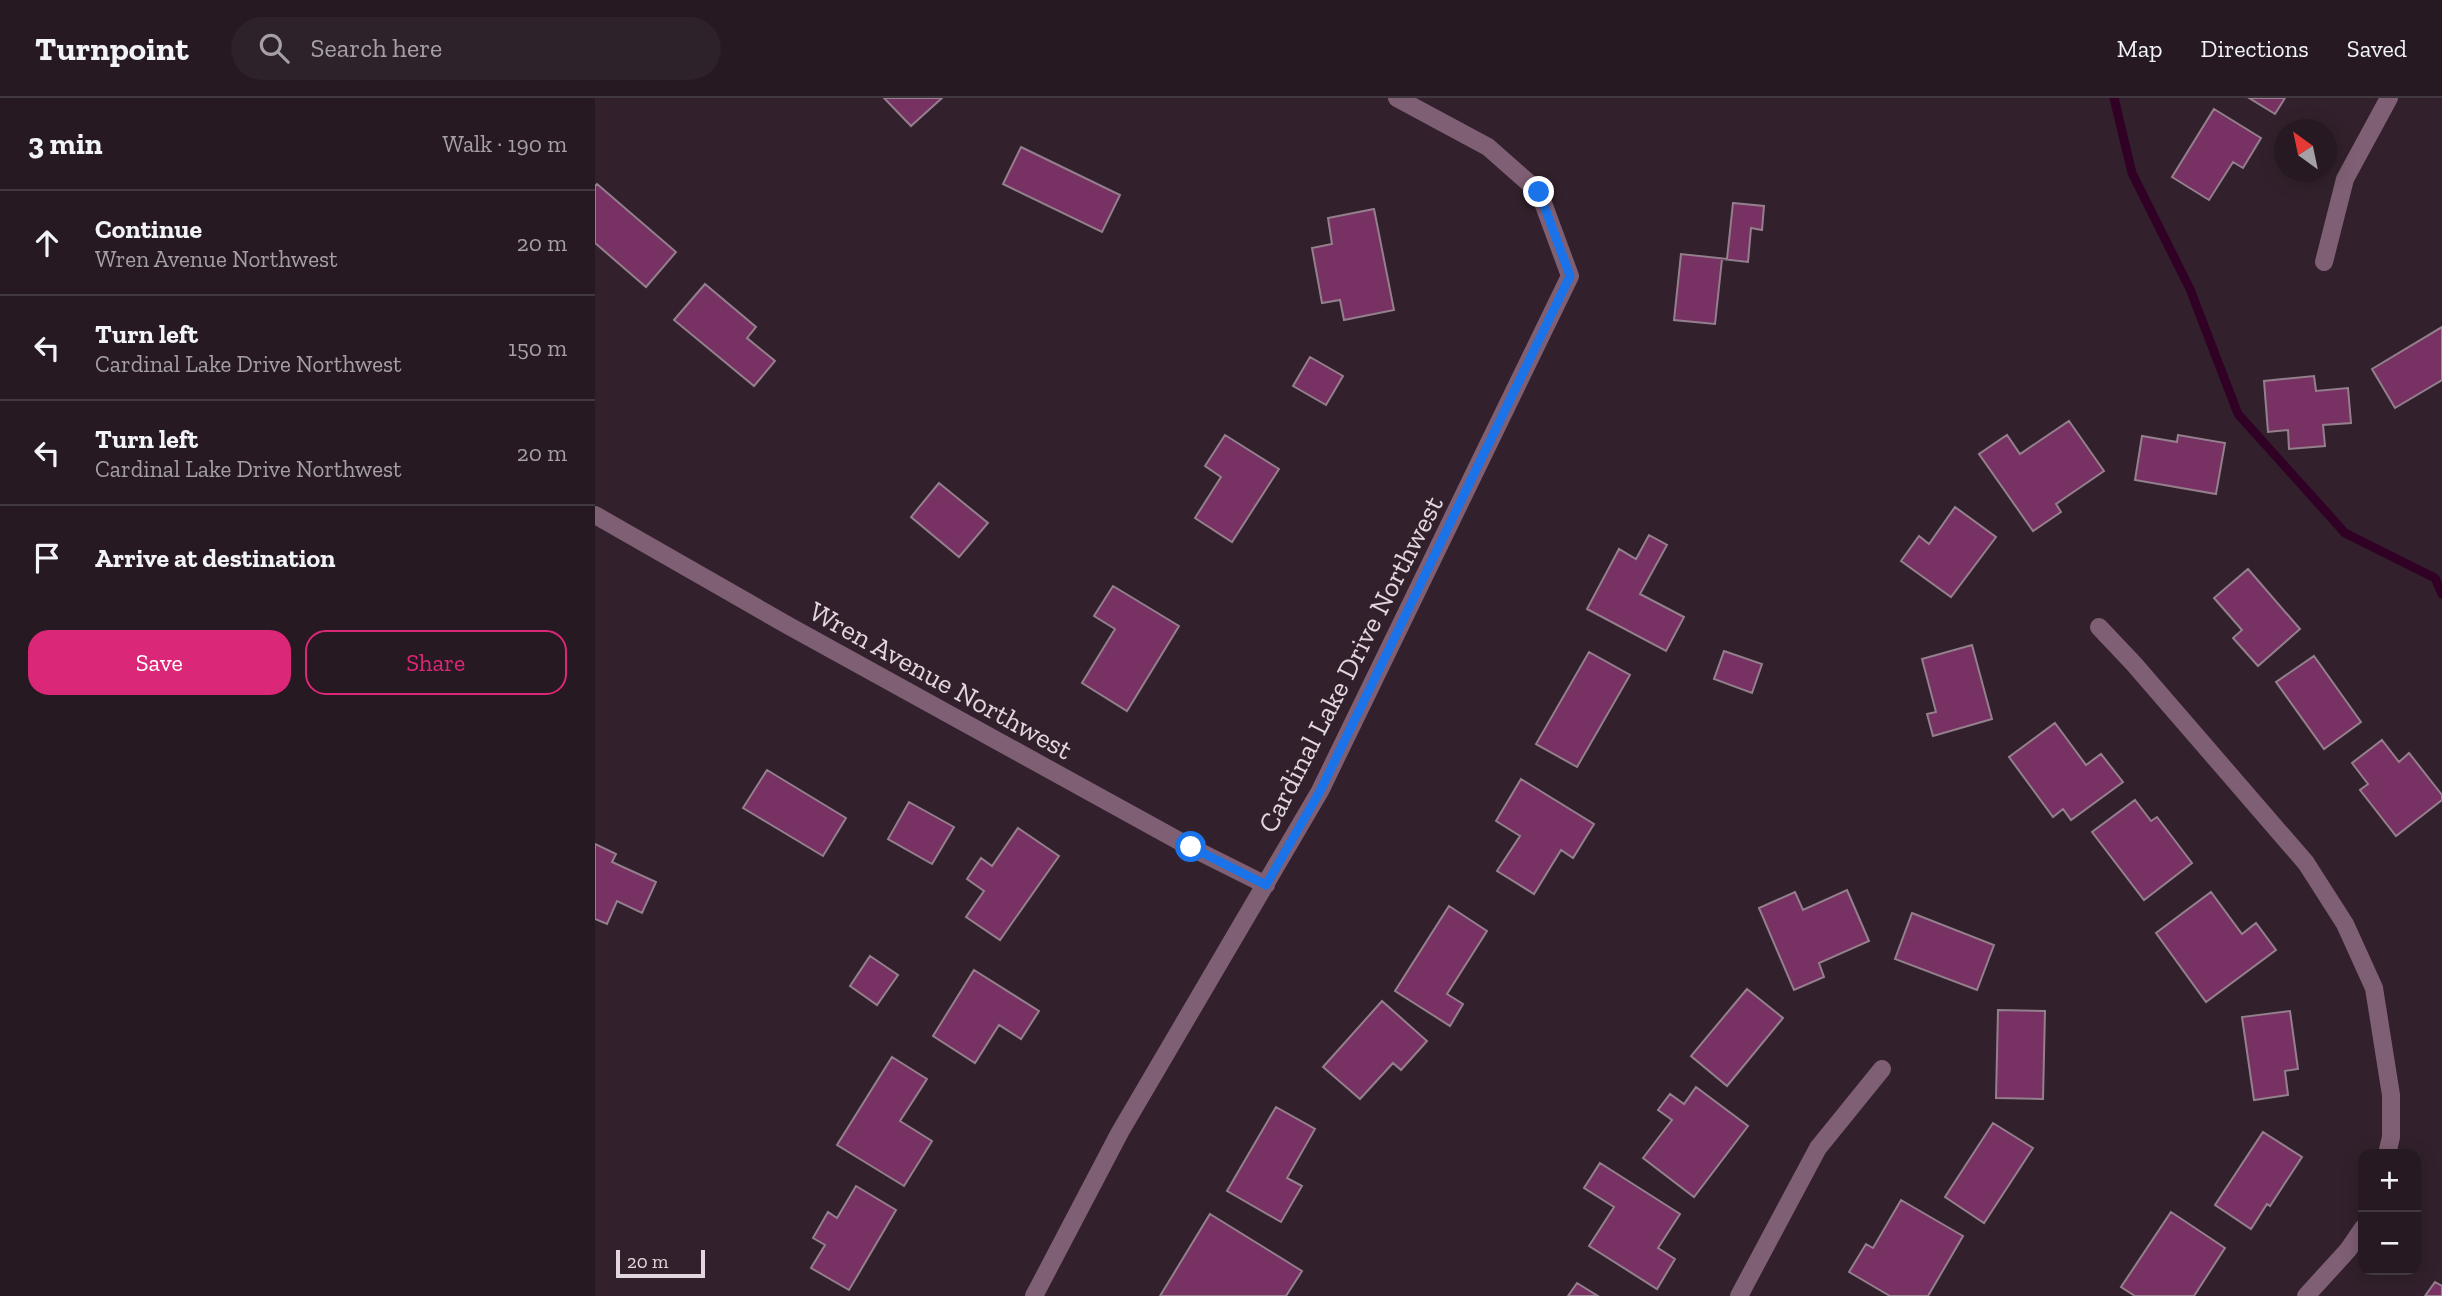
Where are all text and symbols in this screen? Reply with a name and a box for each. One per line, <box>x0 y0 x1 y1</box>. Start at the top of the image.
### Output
search box <box>231 17 721 80</box>
text: Turnpoint <box>35 29 189 68</box>
icon: search <box>255 29 293 67</box>
text: Search here <box>311 32 442 64</box>
text: Map <box>2117 34 2163 63</box>
text: Directions <box>2201 34 2309 63</box>
text: Saved <box>2347 34 2407 63</box>
north arrow <box>2274 119 2337 182</box>
text: 3 min <box>28 126 103 162</box>
text: Walk · 190 m <box>442 130 567 158</box>
route end <box>1523 176 1554 207</box>
text: Continue <box>95 213 202 245</box>
icon: ahead <box>28 224 66 262</box>
text: 20 m <box>517 229 567 257</box>
text: Wren Avenue Northwest <box>95 245 338 273</box>
text: Turn left <box>95 318 198 350</box>
icon: left <box>28 329 66 367</box>
text: 150 m <box>508 334 567 362</box>
text: Cardinal Lake Drive Northwest <box>95 350 402 378</box>
text: Turn left <box>95 423 198 455</box>
icon: left <box>28 434 66 472</box>
text: 20 m <box>517 439 567 467</box>
text: Cardinal Lake Drive Northwest <box>95 455 402 483</box>
street label: Cardinal Lake Drive Northwest <box>1251 490 1450 838</box>
icon: arrive <box>28 539 66 577</box>
text: Arrive at destination <box>95 542 335 574</box>
street label: Wren Avenue Northwest <box>804 594 1078 767</box>
button: Save <box>28 630 291 695</box>
button: Share <box>305 630 567 695</box>
route start <box>1175 831 1206 862</box>
map controls <box>2358 1149 2421 1275</box>
button: + <box>2358 1149 2421 1212</box>
button: − <box>2358 1212 2421 1275</box>
scale bar <box>616 1247 705 1279</box>
text: 20 m <box>627 1250 668 1273</box>

